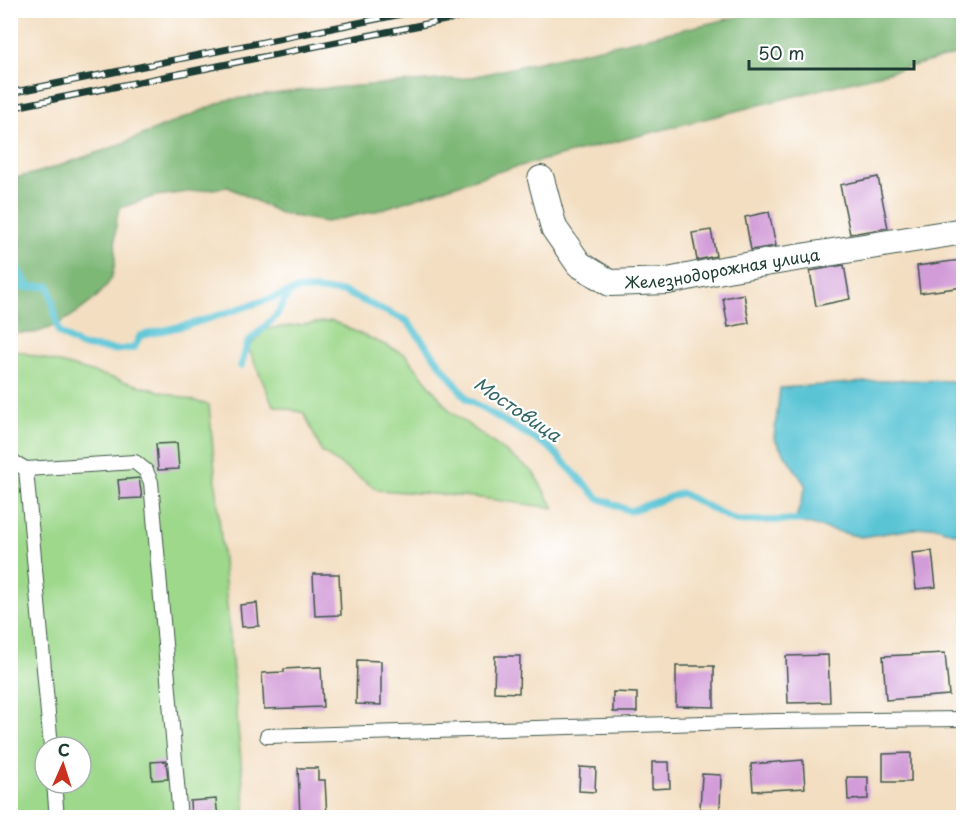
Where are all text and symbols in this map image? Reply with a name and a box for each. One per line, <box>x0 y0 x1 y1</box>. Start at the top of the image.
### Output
scale bar <box>749 33 914 71</box>
text: 50 m <box>758 39 805 66</box>
street label: Железнодорожная улица <box>624 241 821 293</box>
water label: Мостовица <box>469 370 567 448</box>
north arrow <box>33 735 93 795</box>
text: С <box>57 737 70 761</box>

